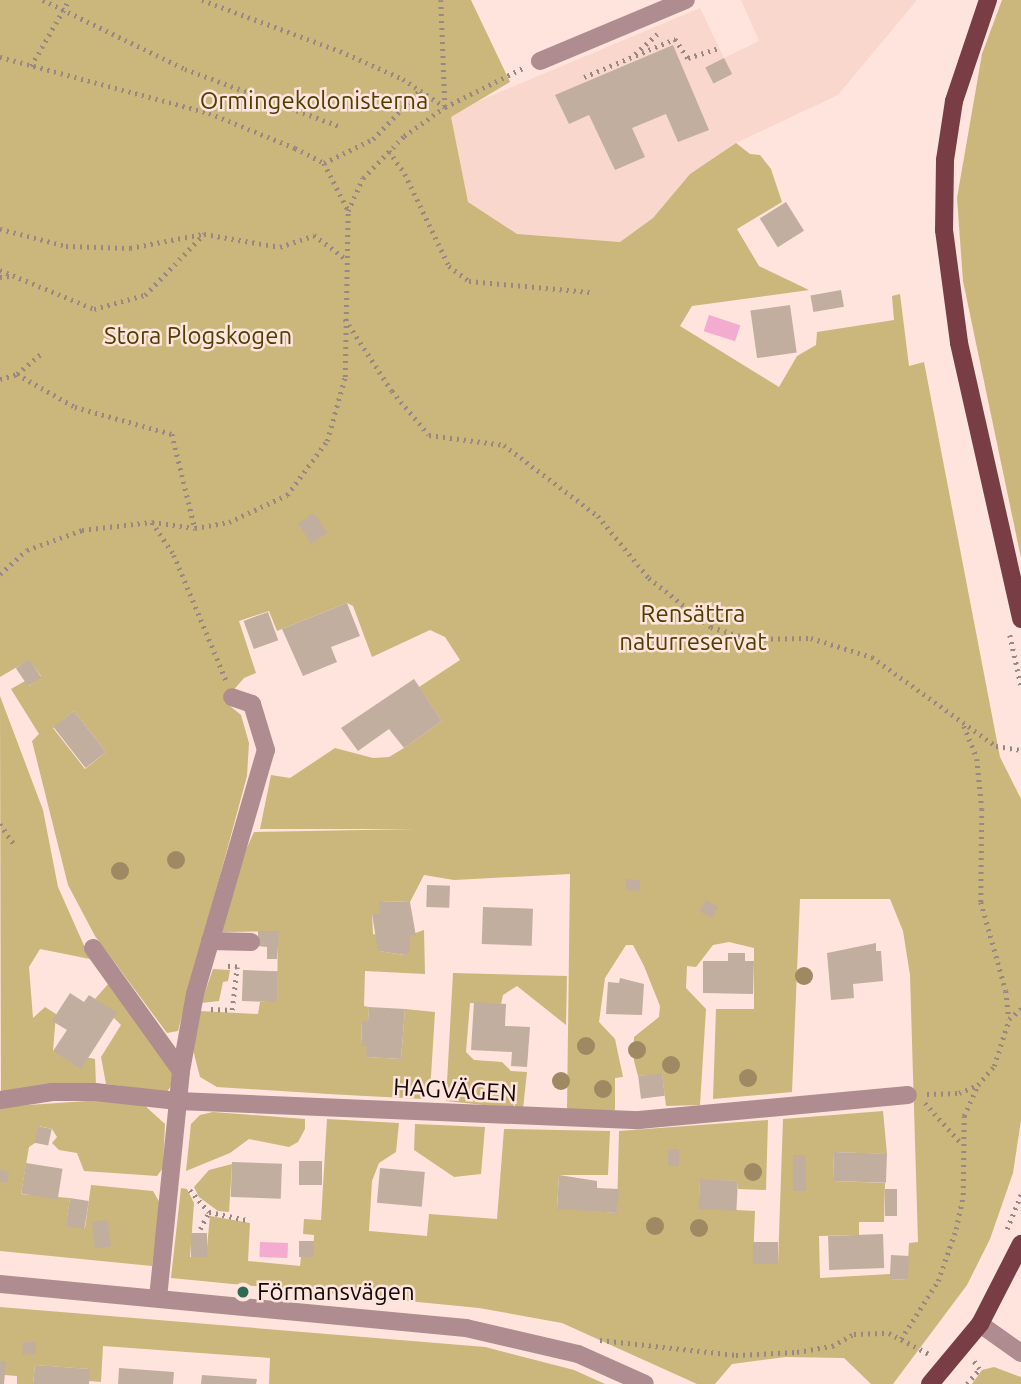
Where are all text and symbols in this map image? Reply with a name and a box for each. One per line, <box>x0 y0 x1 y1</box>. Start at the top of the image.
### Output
park label: Ormingekolonisterna <box>200 87 428 115</box>
park label: Stora Plogskogen <box>104 322 292 350</box>
park label: Rensättra naturreservat <box>619 600 767 656</box>
street label: HAGVÄGEN <box>392 1072 518 1108</box>
place label: Förmansvägen <box>257 1278 415 1306</box>
marker: Förmansvägen <box>235 1284 251 1300</box>

